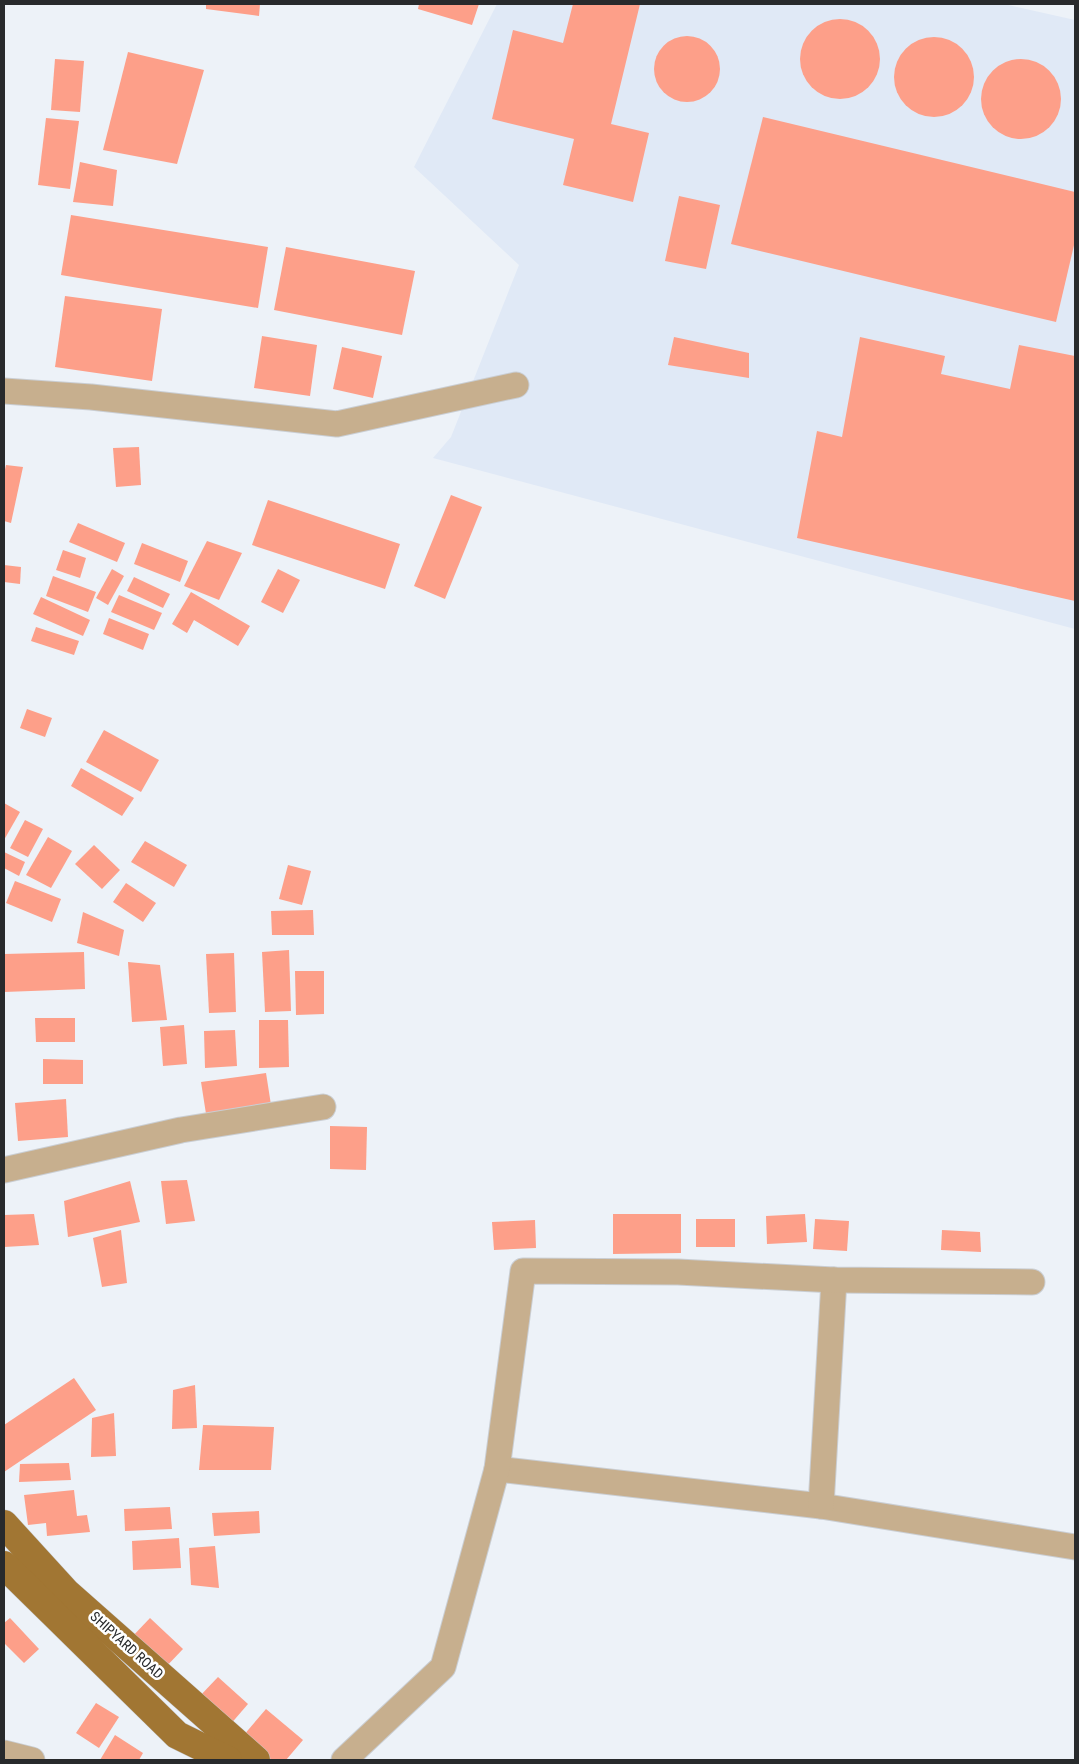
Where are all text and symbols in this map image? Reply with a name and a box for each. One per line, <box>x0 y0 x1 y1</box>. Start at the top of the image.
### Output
street label: SHIPYARD ROAD <box>87 1608 167 1682</box>

